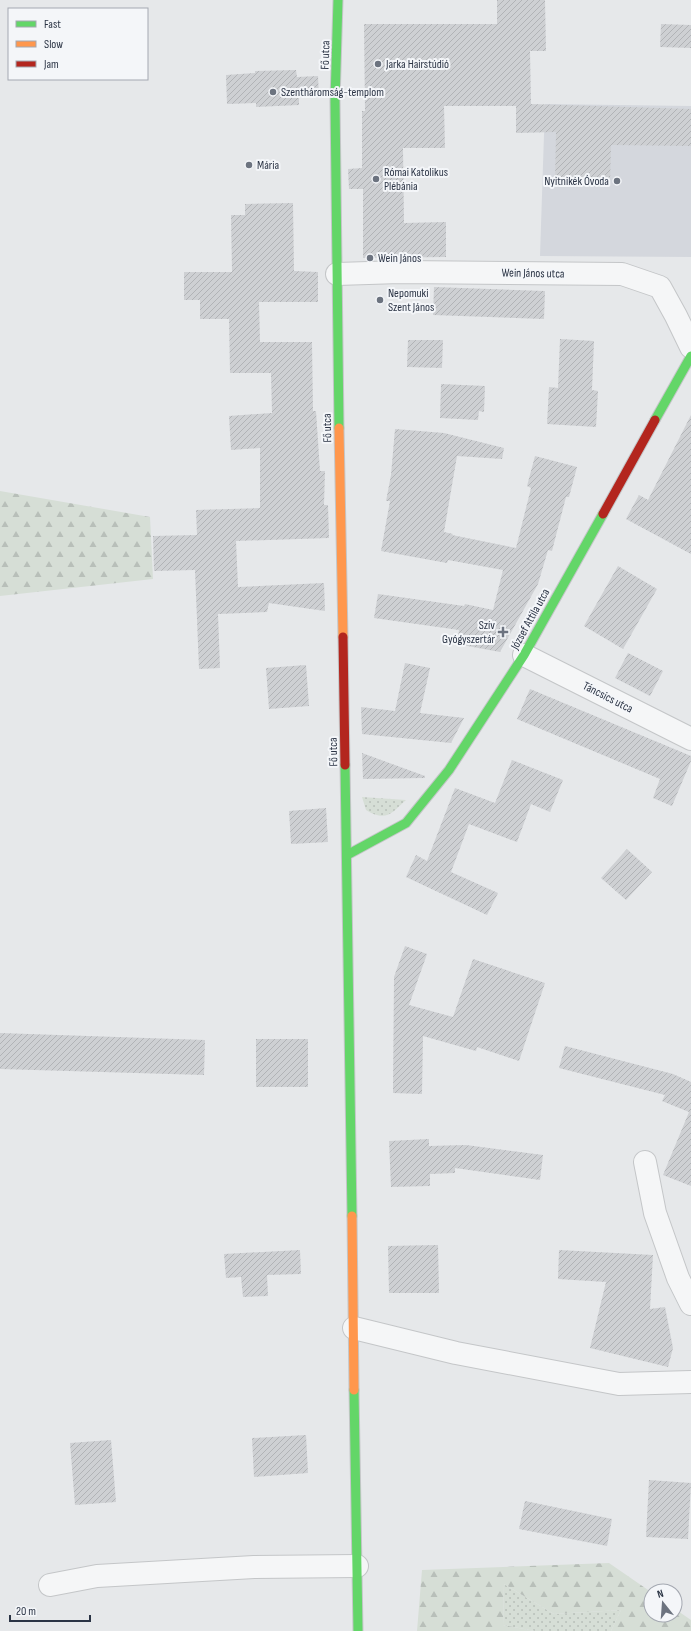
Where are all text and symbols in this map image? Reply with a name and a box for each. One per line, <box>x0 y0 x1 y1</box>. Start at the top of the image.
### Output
legend <box>8 8 148 80</box>
text: Fast <box>44 17 61 32</box>
text: Slow <box>44 37 63 52</box>
street label: Fő utca <box>317 40 334 70</box>
text: Jam <box>43 57 59 72</box>
place label: Jarka Hairstúdió <box>385 57 449 72</box>
marker: Jarka Hairstúdió <box>373 59 383 69</box>
place label: Szentháromság-templom <box>281 85 384 100</box>
marker: Szentháromság-templom <box>268 87 278 97</box>
place label: Mária <box>257 158 279 173</box>
marker: Mária <box>244 160 254 170</box>
place label: Római Katolikus Plébánia <box>384 165 448 194</box>
marker: Római Katolikus Plébánia <box>371 174 381 184</box>
place label: Nyitnikék Óvoda <box>544 174 609 189</box>
marker: Nyitnikék Óvoda <box>612 176 622 186</box>
place label: Wein János <box>378 251 421 266</box>
marker: Wein János <box>365 253 375 263</box>
street label: Wein János utca <box>501 265 565 282</box>
place label: Nepomuki Szent János <box>388 286 434 315</box>
marker: Nepomuki Szent János <box>375 295 385 305</box>
street label: Fő utca <box>320 413 335 443</box>
street label: József Attila utca <box>507 586 554 653</box>
place label: Szív Gyógyszertár <box>442 618 496 647</box>
marker: Szív Gyógyszertár <box>498 627 508 637</box>
street label: Táncsics utca <box>580 678 636 717</box>
street label: Fő utca <box>326 737 341 767</box>
north arrow <box>643 1583 683 1623</box>
text: N <box>656 1587 665 1601</box>
scale bar <box>10 1597 90 1623</box>
text: 20 m <box>16 1604 36 1619</box>

